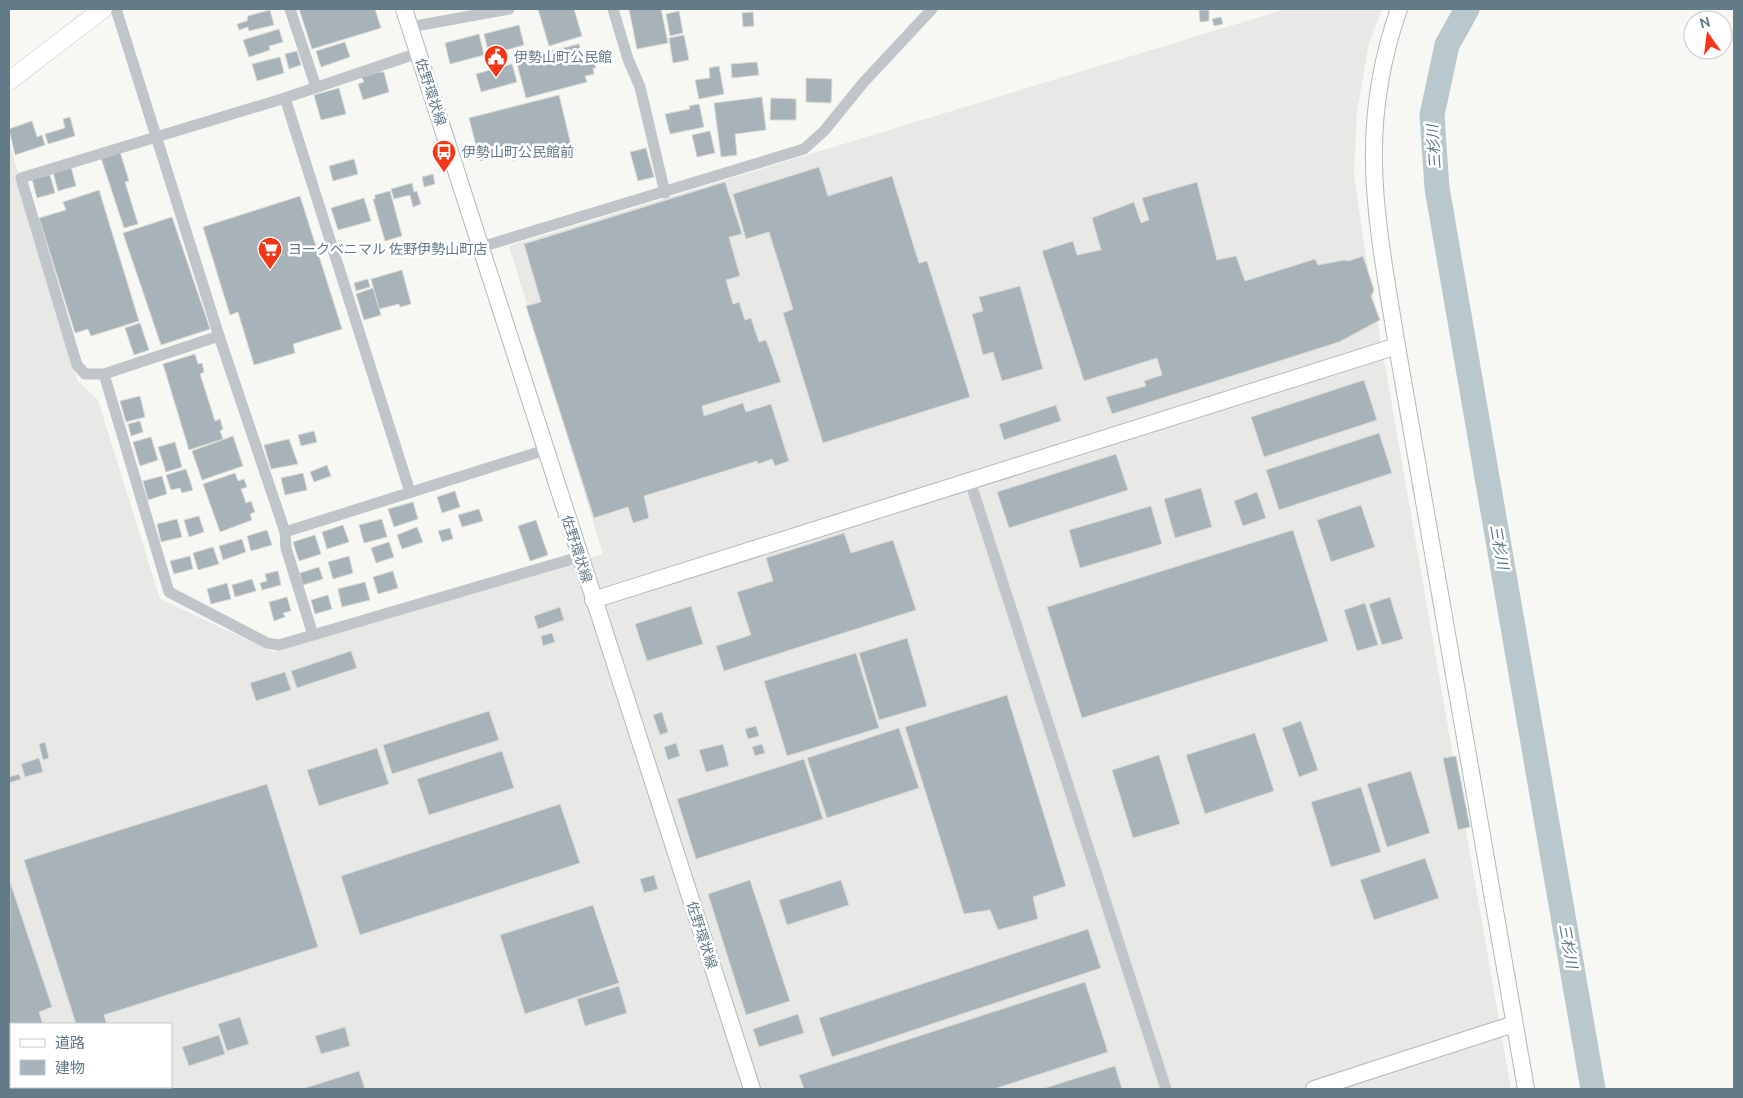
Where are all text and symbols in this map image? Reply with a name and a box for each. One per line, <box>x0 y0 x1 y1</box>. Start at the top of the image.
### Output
north arrow <box>1683 10 1733 60</box>
text: N <box>1698 13 1712 31</box>
public building icon: 伊勢山町公民館 <box>483 44 509 78</box>
place label: 伊勢山町公民館 <box>514 49 612 65</box>
street label: 佐野環状線 <box>413 56 449 128</box>
water label: 三杉川 <box>1423 122 1444 170</box>
bus stop icon: 伊勢山町公民館前 <box>431 139 457 173</box>
place label: 伊勢山町公民館前 <box>462 144 574 160</box>
supermarket icon: ヨークベニマル 佐野伊勢山町店 <box>257 236 283 270</box>
place label: ヨークベニマル 佐野伊勢山町店 <box>288 241 487 257</box>
street label: 佐野環状線 <box>559 513 595 585</box>
water label: 三杉川 <box>1487 523 1512 573</box>
street label: 佐野環状線 <box>684 899 720 971</box>
water label: 三杉川 <box>1556 922 1581 972</box>
legend <box>10 1023 172 1088</box>
text: 道路 <box>55 1034 85 1051</box>
text: 建物 <box>55 1059 85 1076</box>

